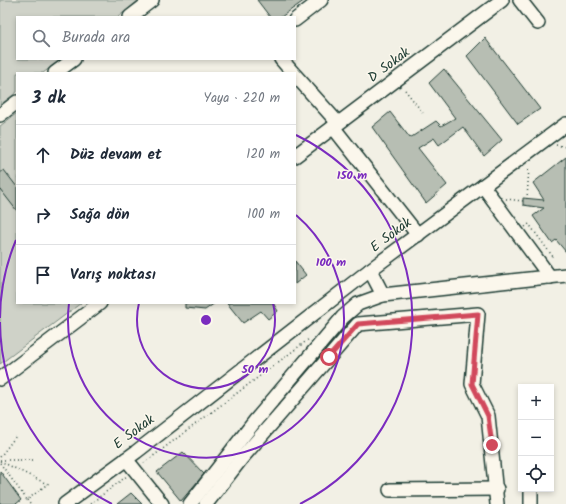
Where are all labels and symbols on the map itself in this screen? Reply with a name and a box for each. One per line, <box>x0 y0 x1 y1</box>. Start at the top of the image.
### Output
street label: D Sokak <box>363 41 415 88</box>
text: 150 m <box>337 166 367 185</box>
street label: E Sokak <box>365 212 417 258</box>
text: 100 m <box>316 253 346 272</box>
centre of rings <box>199 313 213 327</box>
route start <box>320 348 338 366</box>
text: 50 m <box>241 360 269 379</box>
street label: E Sokak <box>108 409 160 455</box>
route end <box>483 436 501 454</box>

